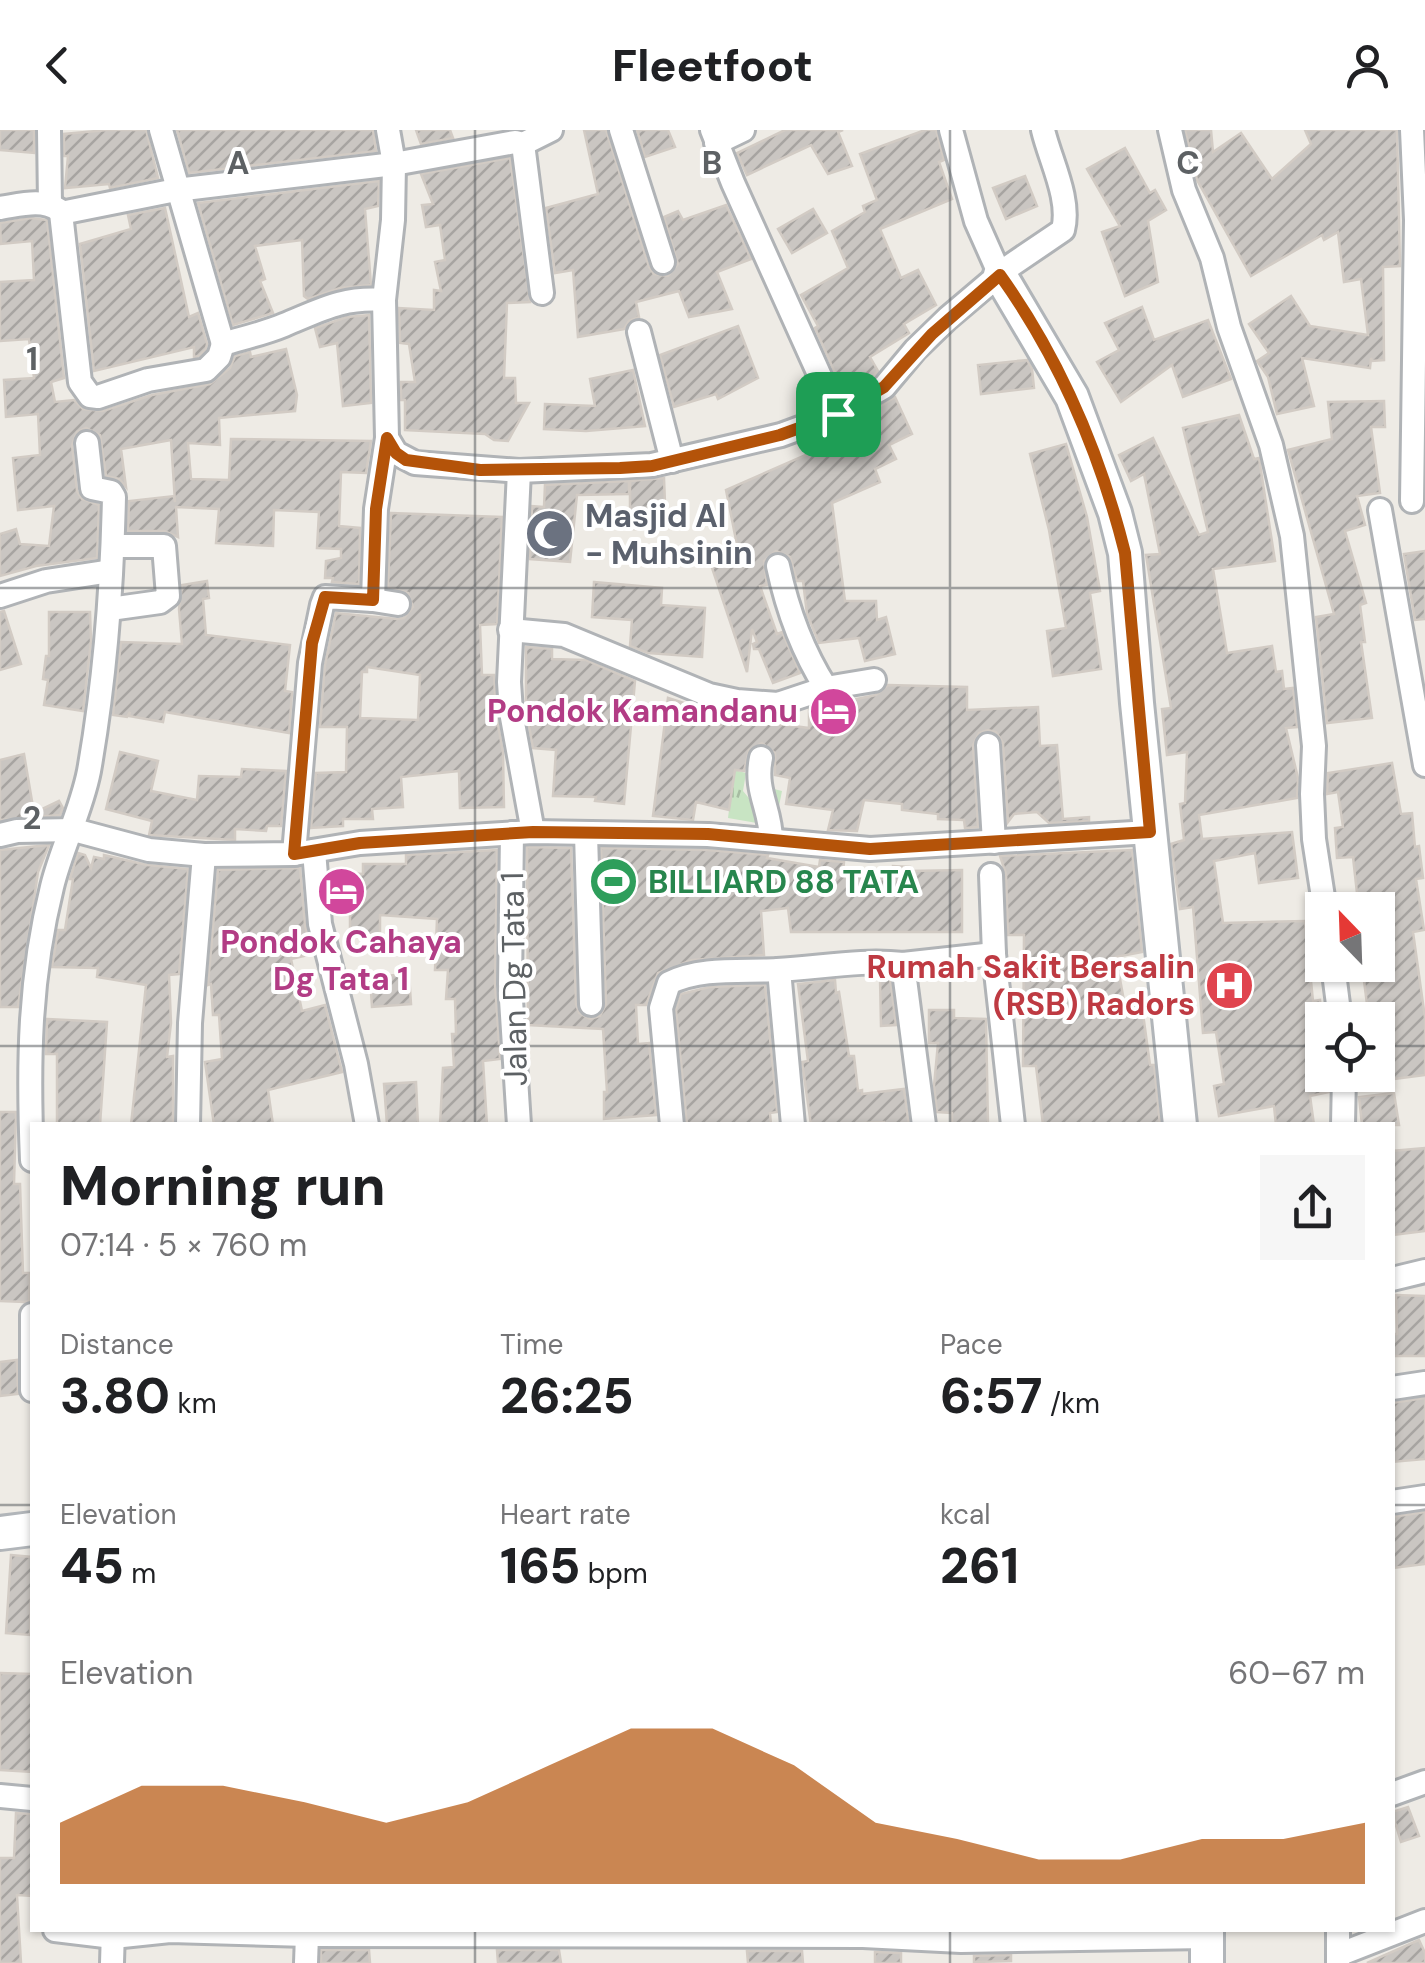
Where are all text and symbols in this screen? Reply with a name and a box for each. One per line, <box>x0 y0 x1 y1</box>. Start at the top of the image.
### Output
text: Fleetfoot <box>612 36 813 95</box>
icon: back <box>30 38 85 93</box>
icon: person <box>1340 38 1395 93</box>
text: A <box>227 142 249 184</box>
text: B <box>702 142 722 184</box>
text: C <box>1176 142 1200 184</box>
text: 1 <box>26 338 38 380</box>
pin <box>796 372 881 457</box>
icon: arrive <box>811 387 866 442</box>
place label: Masjid Al - Muhsinin <box>585 495 753 574</box>
mosque icon: Masjid Al - Muhsinin <box>524 508 576 560</box>
hotel icon: Pondok Kamandanu <box>807 685 859 737</box>
place label: Pondok Kamandanu <box>487 690 798 732</box>
text: 2 <box>23 797 41 839</box>
sports icon: BILLIARD 88 TATA <box>587 856 639 908</box>
place label: BILLIARD 88 TATA <box>648 861 919 903</box>
hotel icon: Pondok Cahaya Dg Tata 1 <box>315 866 367 918</box>
street label: Jalan Dg Tata 1 <box>491 872 537 1086</box>
north arrow <box>1305 892 1395 982</box>
map controls <box>1305 892 1395 1092</box>
place label: Pondok Cahaya Dg Tata 1 <box>220 921 462 1000</box>
place label: Rumah Sakit Bersalin (RSB) Radors <box>867 946 1195 1025</box>
hospital icon: Rumah Sakit Bersalin (RSB) Radors <box>1204 959 1256 1011</box>
button: locate <box>1305 1002 1395 1092</box>
text: Morning run <box>60 1150 386 1222</box>
button: share <box>1260 1155 1365 1260</box>
text: 07:14 · 5 × 760 m <box>60 1224 307 1266</box>
text: Distance <box>60 1326 174 1363</box>
text: Time <box>500 1326 563 1363</box>
text: Pace <box>940 1326 1003 1363</box>
text: 3.80 <box>60 1363 170 1429</box>
text: 26:25 <box>500 1363 634 1429</box>
text: 6:57 <box>940 1363 1042 1429</box>
text: km <box>170 1385 217 1422</box>
text: /km <box>1042 1385 1100 1422</box>
text: Elevation <box>60 1496 177 1533</box>
text: Heart rate <box>500 1496 631 1533</box>
text: kcal <box>940 1496 991 1533</box>
text: 45 <box>60 1533 124 1599</box>
text: 165 <box>500 1533 580 1599</box>
text: 261 <box>940 1533 1019 1599</box>
text: m <box>124 1555 156 1592</box>
text: bpm <box>580 1555 648 1592</box>
text: Elevation <box>60 1652 193 1694</box>
text: 60–67 m <box>1228 1652 1365 1694</box>

